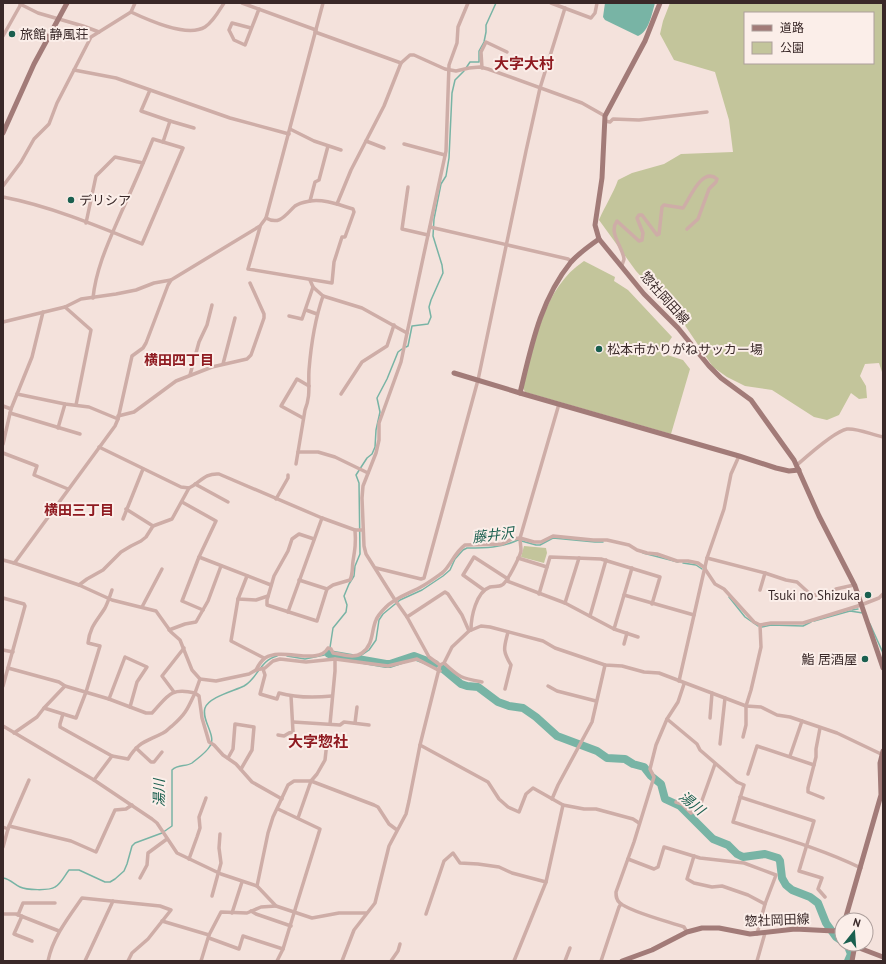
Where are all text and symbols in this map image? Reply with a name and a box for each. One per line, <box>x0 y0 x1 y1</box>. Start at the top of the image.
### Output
legend <box>744 12 874 64</box>
text: 道路 <box>780 20 804 35</box>
place label: 旅館 静風荘 <box>20 26 88 43</box>
marker: 旅館 静風荘 <box>7 29 17 39</box>
text: 公園 <box>780 40 804 55</box>
district label: 大字大村 <box>494 54 554 73</box>
place label: デリシア <box>79 192 131 209</box>
marker: デリシア <box>66 195 76 205</box>
street label: 惣社岡田線 <box>637 268 693 328</box>
place label: 松本市かりがねサッカー場 <box>607 341 763 358</box>
marker: 松本市かりがねサッカー場 <box>594 344 604 354</box>
district label: 横田四丁目 <box>144 351 214 369</box>
district label: 横田三丁目 <box>44 501 114 519</box>
water label: 藤井沢 <box>471 523 517 546</box>
place label: Tsuki no Shizuka <box>768 587 860 604</box>
marker: Tsuki no Shizuka <box>863 590 873 600</box>
place label: 鮨 居酒屋 <box>802 651 857 668</box>
marker: 鮨 居酒屋 <box>860 654 870 664</box>
district label: 大字惣社 <box>288 732 348 751</box>
water label: 湯川 <box>150 777 168 807</box>
water label: 湯川 <box>675 787 710 820</box>
street label: 惣社岡田線 <box>744 910 810 930</box>
north arrow <box>834 912 874 952</box>
text: N <box>851 915 862 930</box>

